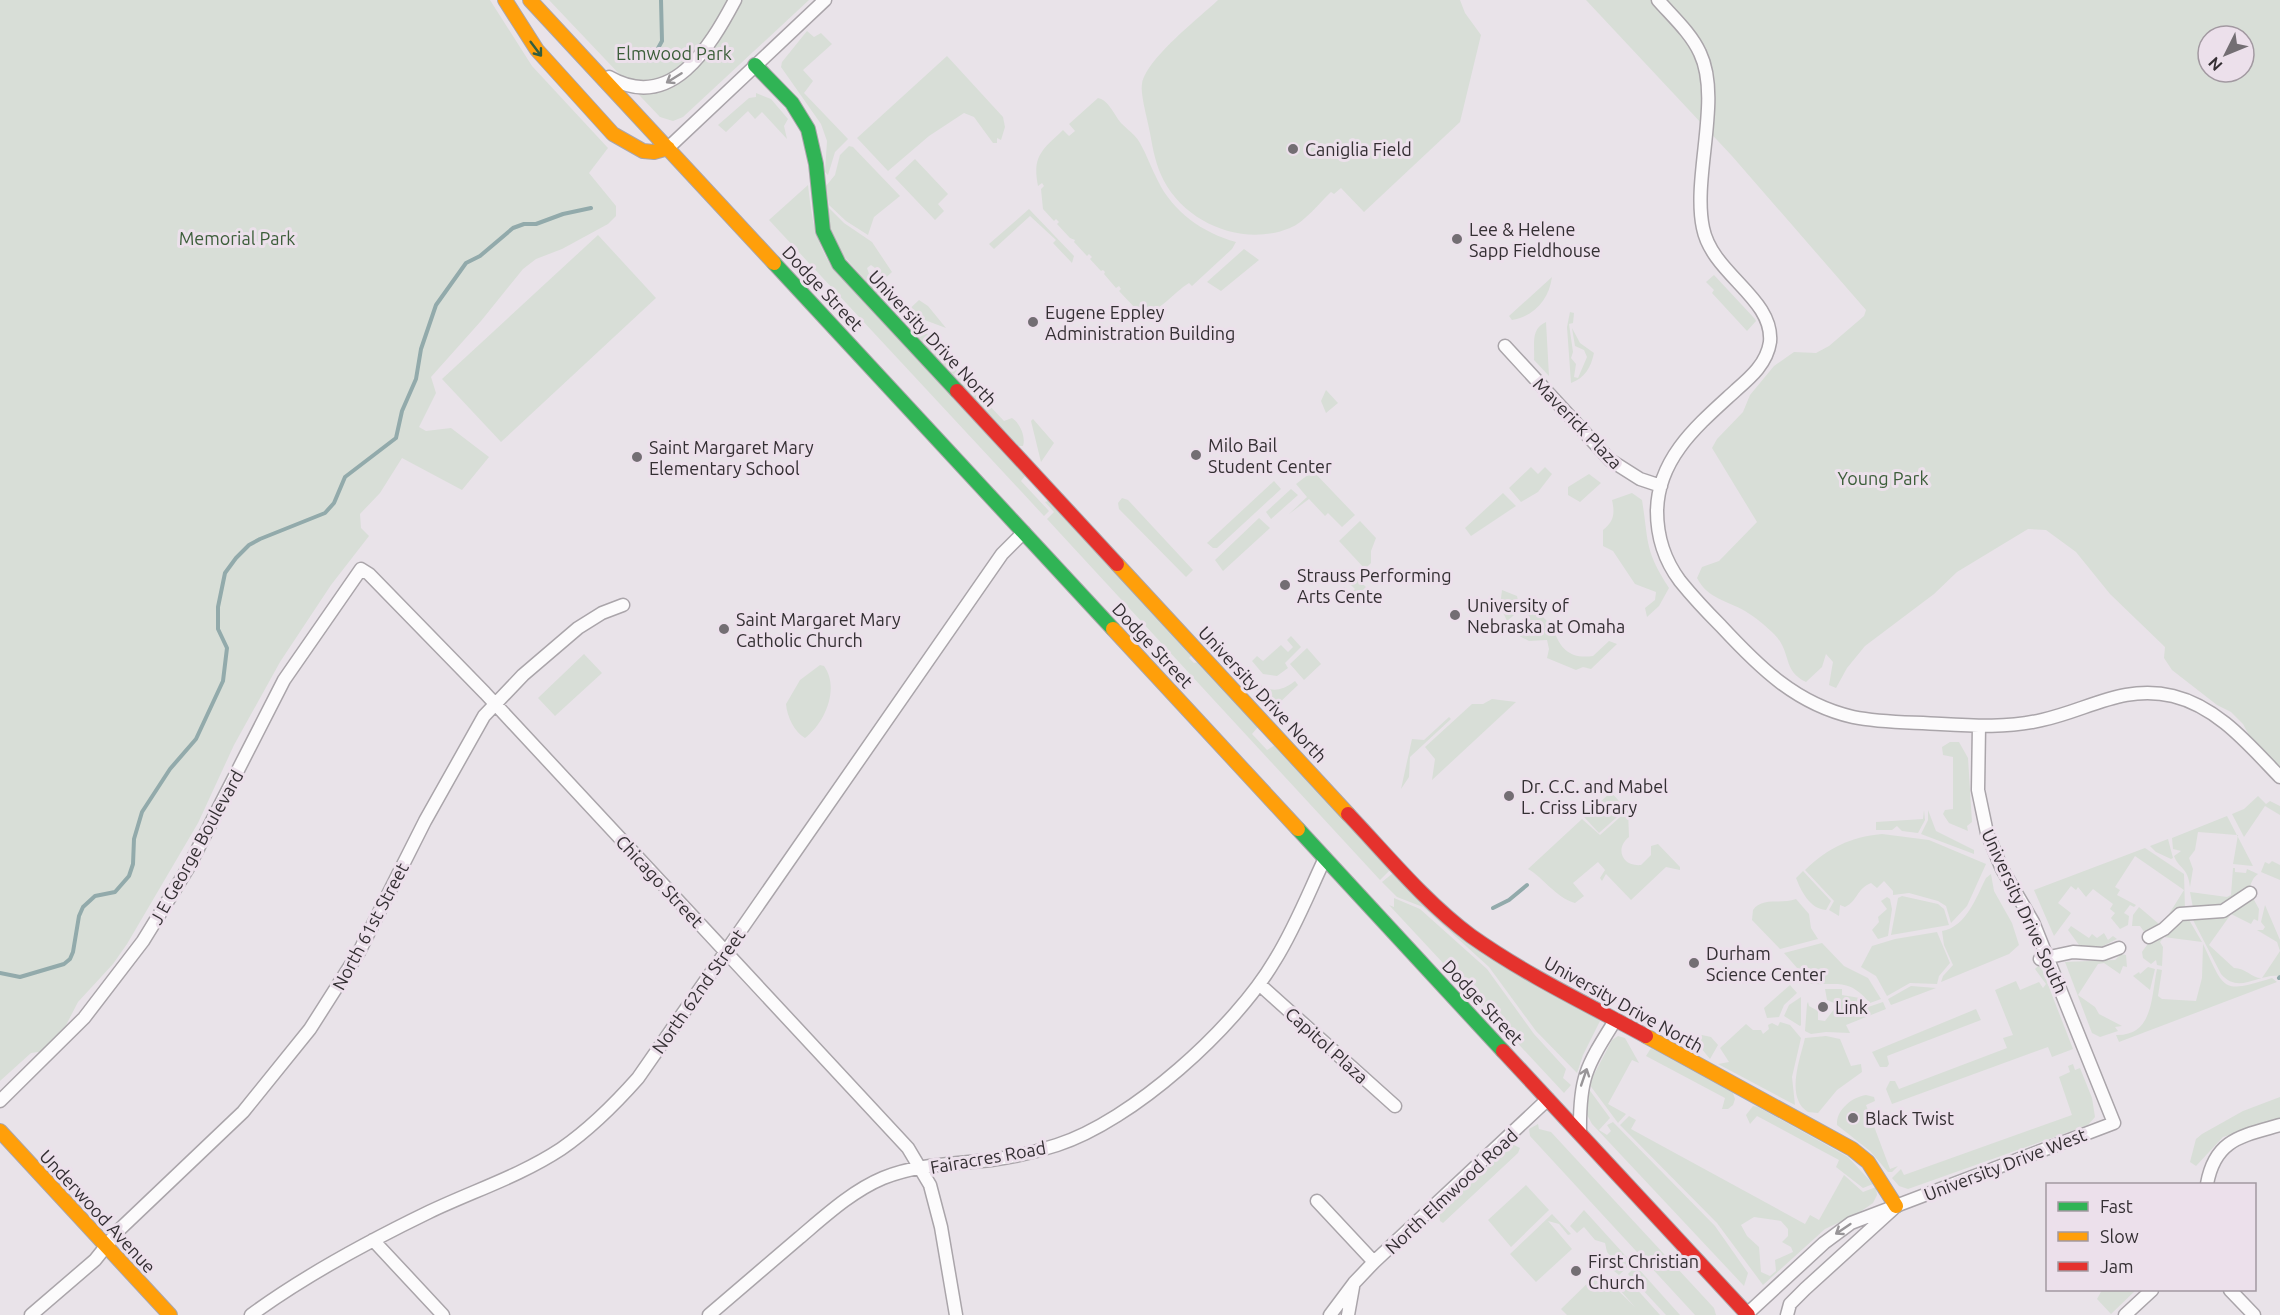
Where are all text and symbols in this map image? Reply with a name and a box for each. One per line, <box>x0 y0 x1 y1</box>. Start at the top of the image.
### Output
north arrow <box>2196 24 2256 84</box>
one-way arrow <box>530 41 543 57</box>
park label: Elmwood Park <box>616 43 732 63</box>
text: N <box>2204 54 2226 75</box>
one-way arrow <box>666 73 683 85</box>
place label: Caniglia Field <box>1305 139 1412 159</box>
marker: Caniglia Field <box>1286 142 1300 156</box>
place label: Lee & Helene Sapp Fieldhouse <box>1469 219 1601 260</box>
park label: Memorial Park <box>179 228 295 248</box>
marker: Lee & Helene Sapp Fieldhouse <box>1450 232 1464 246</box>
street label: Dodge Street <box>779 242 867 334</box>
street label: University Drive North <box>865 266 1001 410</box>
place label: Eugene Eppley Administration Building <box>1045 302 1235 343</box>
marker: Eugene Eppley Administration Building <box>1026 315 1040 329</box>
street label: Maverick Plaza <box>1530 373 1626 473</box>
place label: Milo Bail Student Center <box>1208 435 1332 476</box>
place label: Saint Margaret Mary Elementary School <box>649 437 814 478</box>
marker: Milo Bail Student Center <box>1189 448 1203 462</box>
marker: Saint Margaret Mary Elementary School <box>630 450 644 464</box>
park label: Young Park <box>1838 468 1928 488</box>
place label: Strauss Performing Arts Cente <box>1297 565 1451 606</box>
marker: Strauss Performing Arts Cente <box>1278 578 1292 592</box>
place label: University of Nebraska at Omaha <box>1467 595 1625 636</box>
street label: Dodge Street <box>1109 599 1197 691</box>
marker: University of Nebraska at Omaha <box>1448 608 1462 622</box>
place label: Saint Margaret Mary Catholic Church <box>736 609 901 650</box>
marker: Saint Margaret Mary Catholic Church <box>717 622 731 636</box>
street label: University Drive North <box>1195 622 1331 766</box>
street label: J E George Boulevard <box>145 766 247 928</box>
place label: Dr. C.C. and Mabel L. Criss Library <box>1521 776 1668 817</box>
marker: Dr. C.C. and Mabel L. Criss Library <box>1502 789 1516 803</box>
street label: University Drive South <box>1978 826 2072 996</box>
street label: Chicago Street <box>612 831 708 931</box>
street label: North 61st Street <box>328 859 412 993</box>
street label: North 62nd Street <box>648 925 748 1057</box>
place label: Durham Science Center <box>1706 943 1826 984</box>
street label: University Drive North <box>1541 952 1707 1056</box>
street label: Dodge Street <box>1439 956 1527 1048</box>
marker: Durham Science Center <box>1687 956 1701 970</box>
place label: Link <box>1835 997 1868 1017</box>
marker: Link <box>1816 1000 1830 1014</box>
street label: Capitol Plaza <box>1282 1003 1372 1087</box>
one-way arrow <box>1580 1069 1591 1087</box>
place label: Black Twist <box>1865 1108 1954 1128</box>
marker: Black Twist <box>1846 1111 1860 1125</box>
street label: University Drive West <box>1921 1124 2089 1204</box>
street label: North Elmwood Road <box>1381 1125 1521 1257</box>
street label: Fairacres Road <box>929 1137 1047 1177</box>
street label: Underwood Avenue <box>36 1145 160 1277</box>
legend <box>2046 1183 2256 1291</box>
text: Fast <box>2100 1196 2133 1216</box>
one-way arrow <box>1835 1223 1851 1235</box>
text: Slow <box>2100 1226 2139 1246</box>
place label: First Christian Church <box>1588 1251 1699 1292</box>
text: Jam <box>2100 1256 2134 1276</box>
marker: First Christian Church <box>1569 1264 1583 1278</box>

